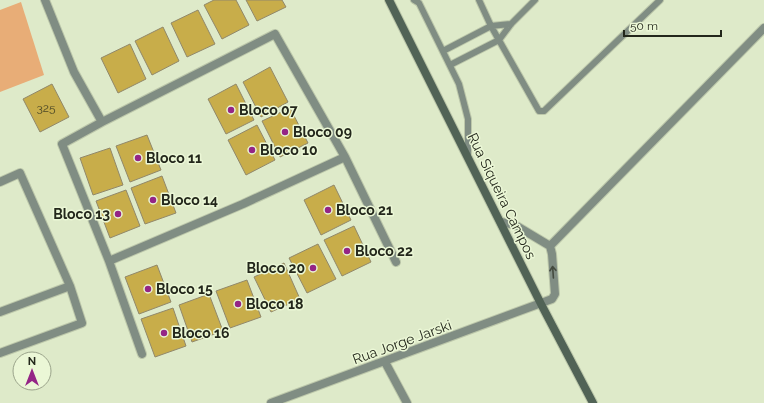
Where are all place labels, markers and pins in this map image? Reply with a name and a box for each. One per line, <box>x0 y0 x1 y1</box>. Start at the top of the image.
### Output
place label: Bloco 07 <box>239 102 298 118</box>
marker: Bloco 07 <box>226 105 236 115</box>
place label: Bloco 09 <box>293 124 352 140</box>
marker: Bloco 09 <box>280 127 290 137</box>
place label: Bloco 10 <box>260 142 318 158</box>
marker: Bloco 10 <box>247 145 257 155</box>
place label: Bloco 11 <box>146 150 202 166</box>
marker: Bloco 11 <box>133 153 143 163</box>
place label: Bloco 14 <box>161 192 218 208</box>
marker: Bloco 14 <box>148 195 158 205</box>
place label: Bloco 21 <box>336 202 393 218</box>
marker: Bloco 21 <box>323 205 333 215</box>
place label: Bloco 13 <box>53 206 110 222</box>
marker: Bloco 13 <box>113 209 123 219</box>
place label: Bloco 22 <box>355 243 413 259</box>
marker: Bloco 22 <box>342 246 352 256</box>
place label: Bloco 20 <box>246 260 305 276</box>
marker: Bloco 20 <box>308 263 318 273</box>
place label: Bloco 15 <box>156 281 213 297</box>
marker: Bloco 15 <box>143 284 153 294</box>
place label: Bloco 18 <box>246 296 303 312</box>
marker: Bloco 18 <box>233 299 243 309</box>
place label: Bloco 16 <box>172 325 230 341</box>
marker: Bloco 16 <box>159 328 169 338</box>

